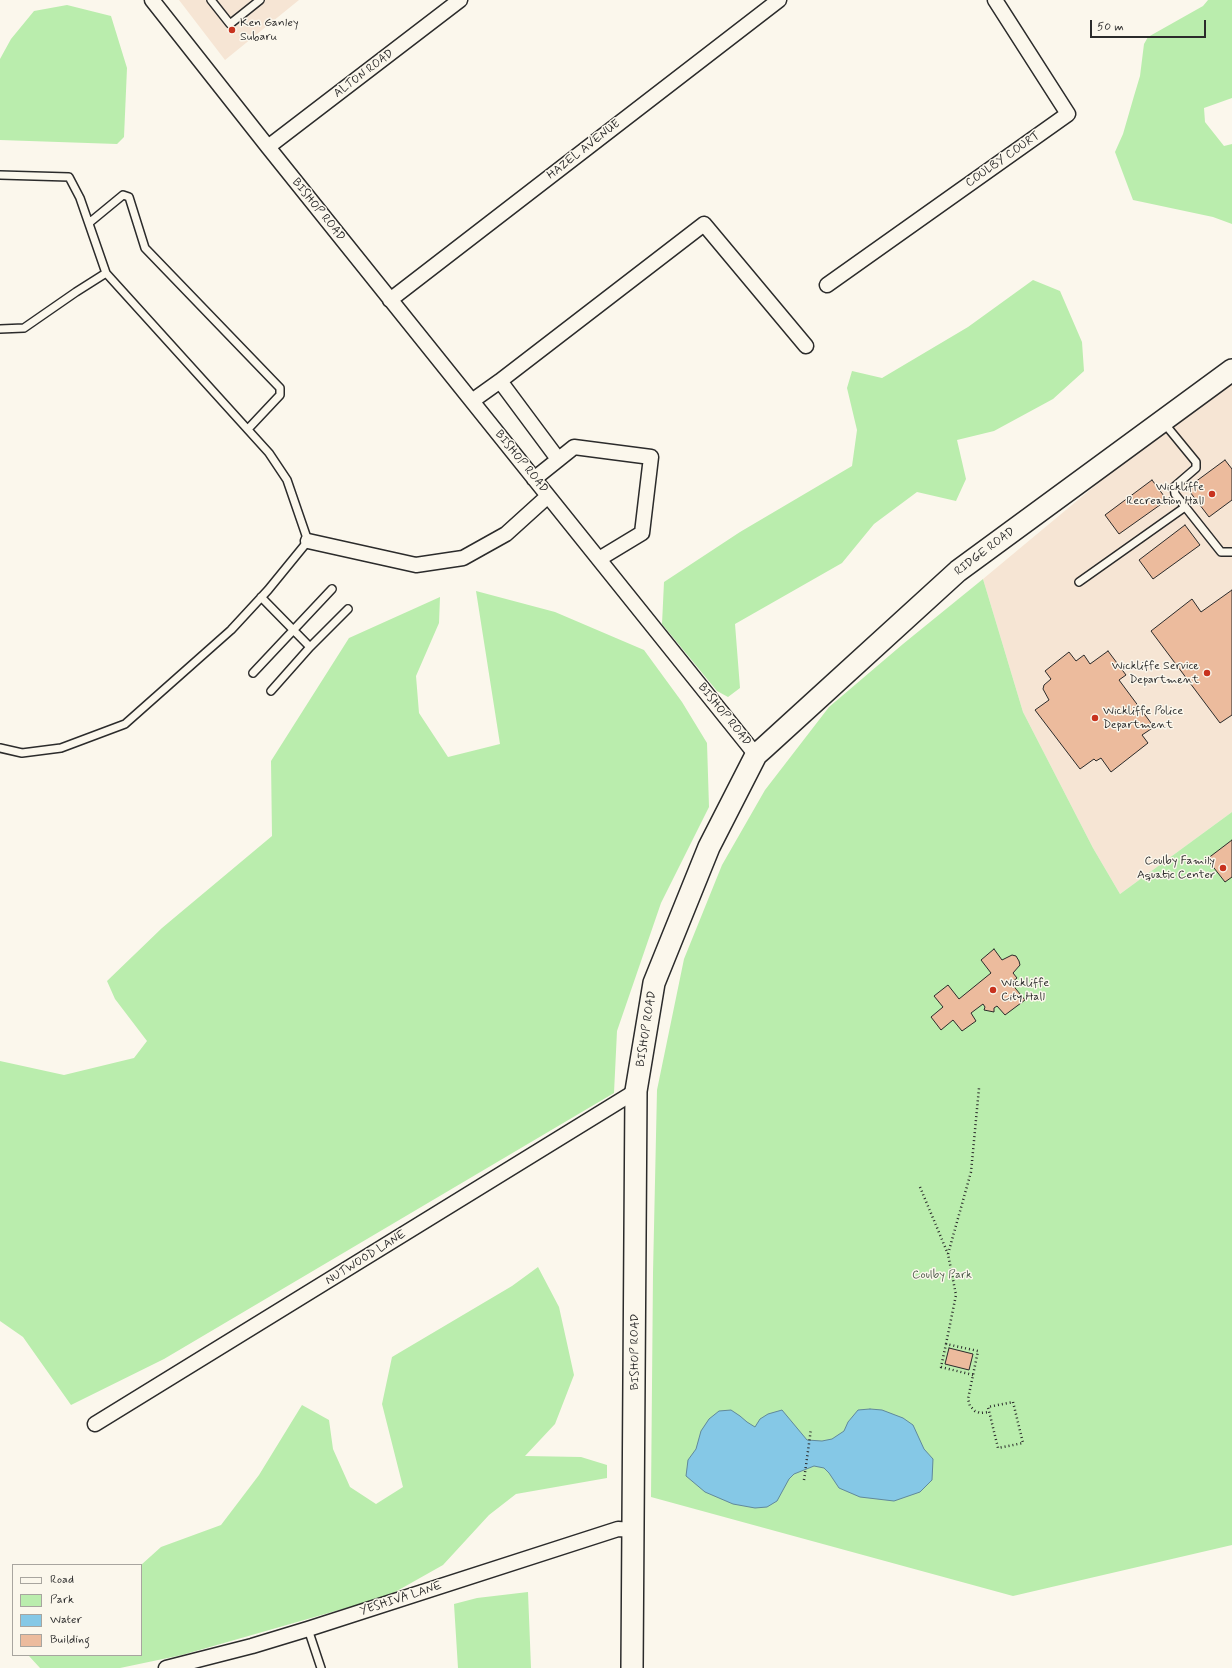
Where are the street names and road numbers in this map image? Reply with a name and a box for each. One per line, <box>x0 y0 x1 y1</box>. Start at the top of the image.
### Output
street label: ALTON ROAD <box>331 47 397 101</box>
street label: HAZEL AVENUE <box>545 117 623 183</box>
street label: COULBY COURT <box>963 129 1043 191</box>
street label: BISHOP ROAD <box>288 176 348 244</box>
street label: BISHOP ROAD <box>491 428 551 496</box>
street label: RIDGE ROAD <box>952 525 1018 579</box>
street label: BISHOP ROAD <box>694 681 754 749</box>
street label: BISHOP ROAD <box>634 990 660 1068</box>
street label: NUTWOOD LANE <box>323 1227 409 1289</box>
street label: BISHOP ROAD <box>628 1314 642 1390</box>
street label: YESHIVA LANE <box>358 1579 444 1619</box>

